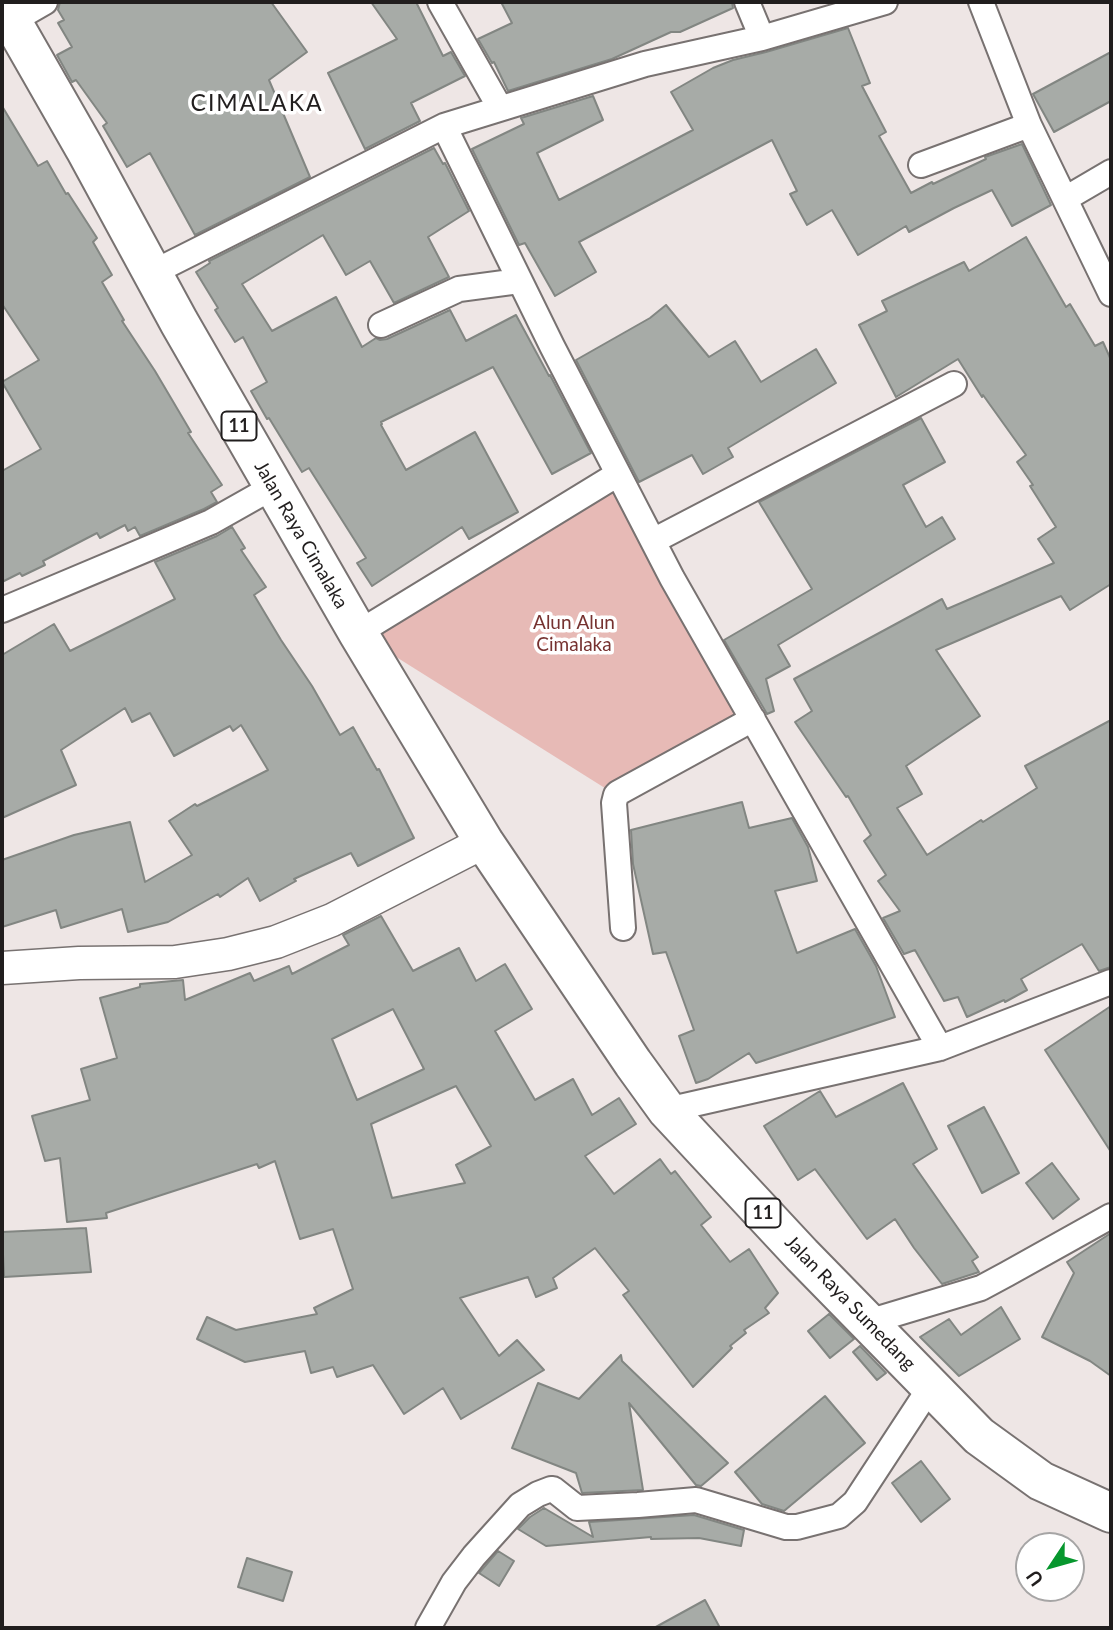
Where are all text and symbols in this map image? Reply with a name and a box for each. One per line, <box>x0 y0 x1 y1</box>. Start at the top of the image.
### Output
district label: CIMALAKA <box>192 90 322 118</box>
road number: 11 <box>222 412 256 440</box>
street label: Jalan Raya Cimalaka <box>249 457 353 613</box>
park label: Alun Alun Cimalaka <box>533 612 615 656</box>
road number: 11 <box>746 1198 780 1228</box>
street label: Jalan Raya Sumedang <box>780 1231 920 1375</box>
north arrow <box>1015 1532 1085 1602</box>
text: U <box>1021 1566 1048 1591</box>

